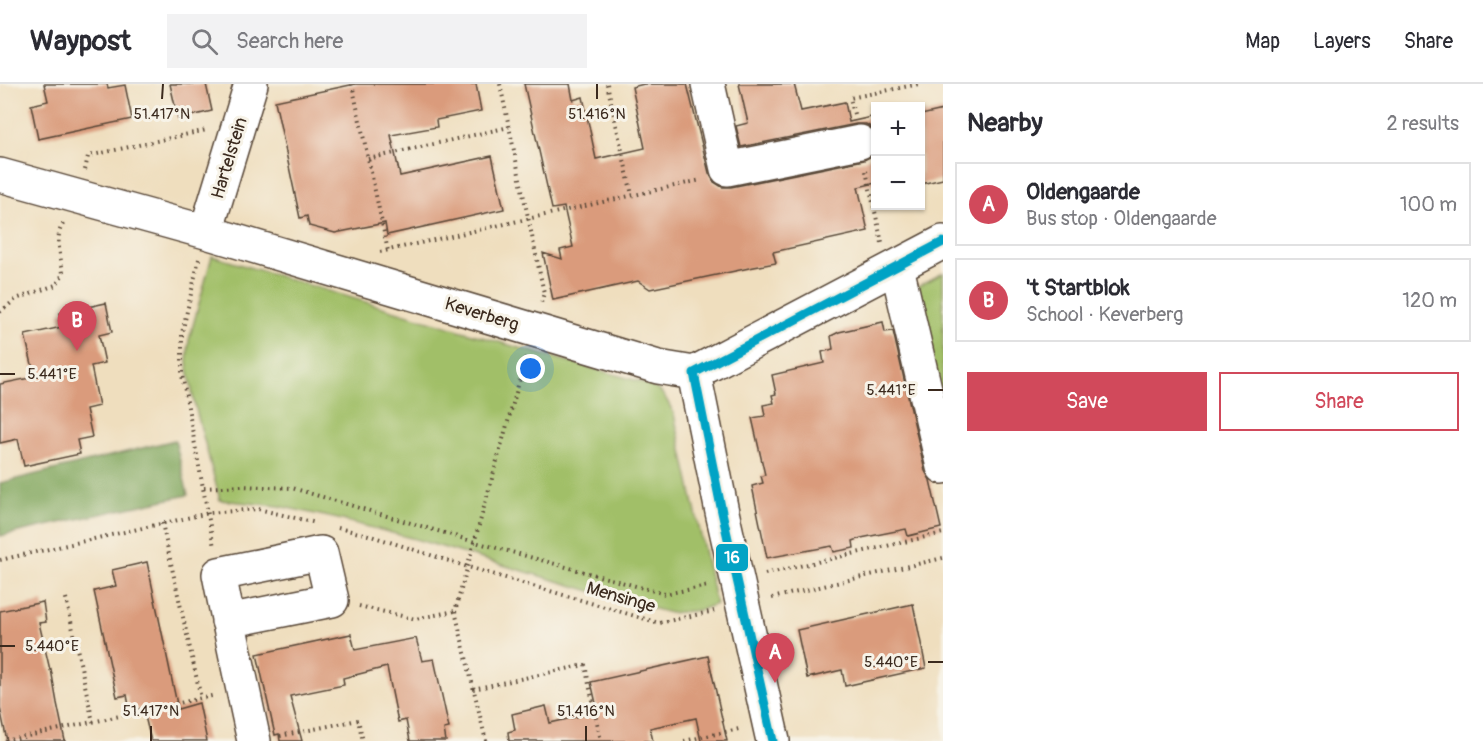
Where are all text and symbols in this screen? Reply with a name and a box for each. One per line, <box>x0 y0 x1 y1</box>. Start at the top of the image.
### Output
search box <box>167 14 587 68</box>
text: Waypost <box>30 24 131 59</box>
icon: search <box>188 25 221 58</box>
text: Search here <box>236 27 343 55</box>
text: Map <box>1245 28 1280 55</box>
text: Layers <box>1313 28 1371 55</box>
text: Share <box>1404 28 1453 55</box>
map controls <box>871 102 925 210</box>
button: + <box>871 102 925 156</box>
text: 51.417°N <box>134 105 190 124</box>
text: 51.416°N <box>568 105 626 124</box>
text: Nearby <box>967 107 1043 139</box>
text: 2 results <box>1387 111 1459 136</box>
street label: Hartelstein <box>206 115 253 202</box>
button: − <box>871 156 925 210</box>
text: Oldengaarde <box>1026 178 1140 206</box>
text: A <box>982 192 995 217</box>
text: 100 m <box>1400 192 1457 217</box>
text: Bus stop · Oldengaarde <box>1026 206 1217 231</box>
text: 't Startblok <box>1026 274 1130 302</box>
text: B <box>983 288 994 313</box>
text: 120 m <box>1402 288 1457 313</box>
street label: Keverberg <box>442 292 522 337</box>
pin: B <box>58 302 97 351</box>
text: School · Keverberg <box>1026 302 1183 327</box>
your location <box>516 354 545 383</box>
text: 5.441°E <box>27 365 77 384</box>
button: Save <box>967 372 1207 431</box>
button: Share <box>1219 372 1459 431</box>
text: 5.441°E <box>866 381 916 400</box>
line badge: 16 <box>715 543 749 572</box>
text: 16 <box>724 548 740 568</box>
street label: Mensinge <box>584 577 658 618</box>
pin: A <box>756 634 794 683</box>
text: 5.440°E <box>25 637 79 656</box>
text: 5.440°E <box>864 653 918 672</box>
text: 51.417°N <box>123 702 179 721</box>
text: 51.416°N <box>557 702 615 721</box>

